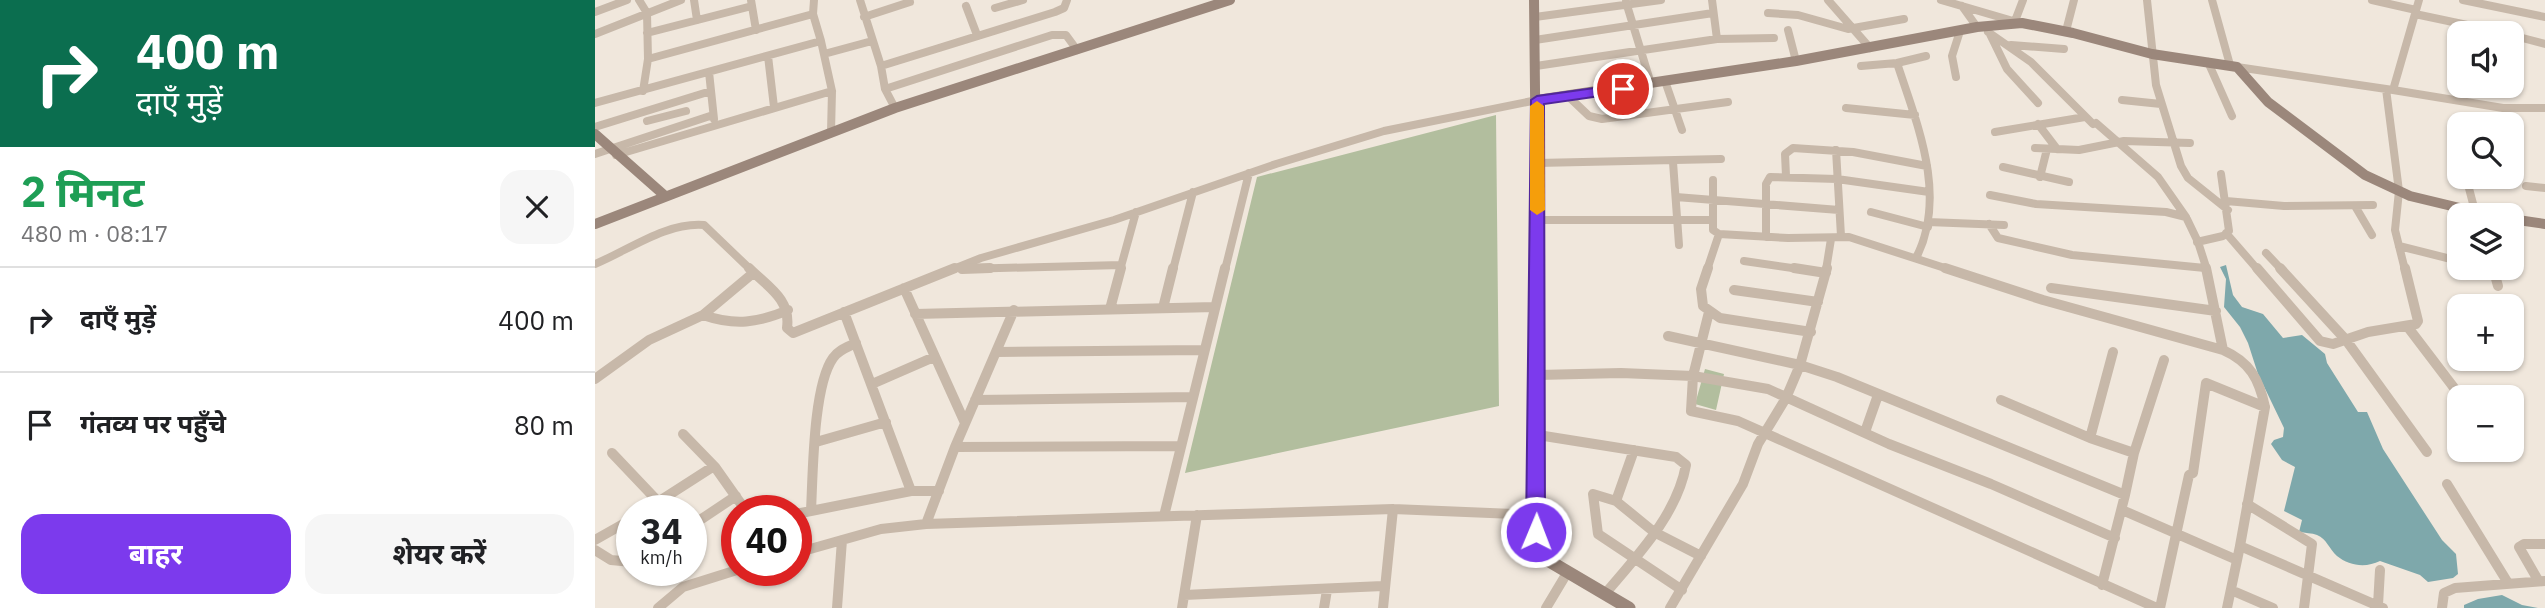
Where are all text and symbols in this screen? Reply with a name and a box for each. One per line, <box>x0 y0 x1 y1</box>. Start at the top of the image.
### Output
text: 400 m <box>136 19 280 82</box>
map controls <box>2447 21 2524 462</box>
button: sound <box>2447 21 2524 98</box>
icon: right <box>21 28 112 119</box>
pin <box>1593 59 1653 119</box>
icon: arrive <box>1604 70 1642 108</box>
text: दाएँ मुड़ें <box>136 81 223 123</box>
button: search <box>2447 112 2524 189</box>
text: 2 मिनट <box>21 164 144 219</box>
button: close <box>500 170 574 244</box>
button: layers <box>2447 203 2524 280</box>
text: 480 m · 08:17 <box>21 218 168 248</box>
button: + <box>2447 294 2524 371</box>
icon: right <box>21 301 59 339</box>
text: दाएँ मुड़ें <box>80 301 156 335</box>
text: 400 m <box>498 303 574 337</box>
button: − <box>2447 385 2524 462</box>
icon: arrive <box>21 406 59 444</box>
text: गंतव्य पर पहुँचे <box>80 406 226 440</box>
text: 80 m <box>514 408 574 442</box>
speed limit sign: 40 <box>721 495 812 586</box>
position arrow <box>1499 495 1573 569</box>
text: 34 <box>640 508 683 554</box>
button: बाहर <box>21 514 291 594</box>
button: शेयर करें <box>305 514 574 594</box>
text: km/h <box>640 546 683 569</box>

